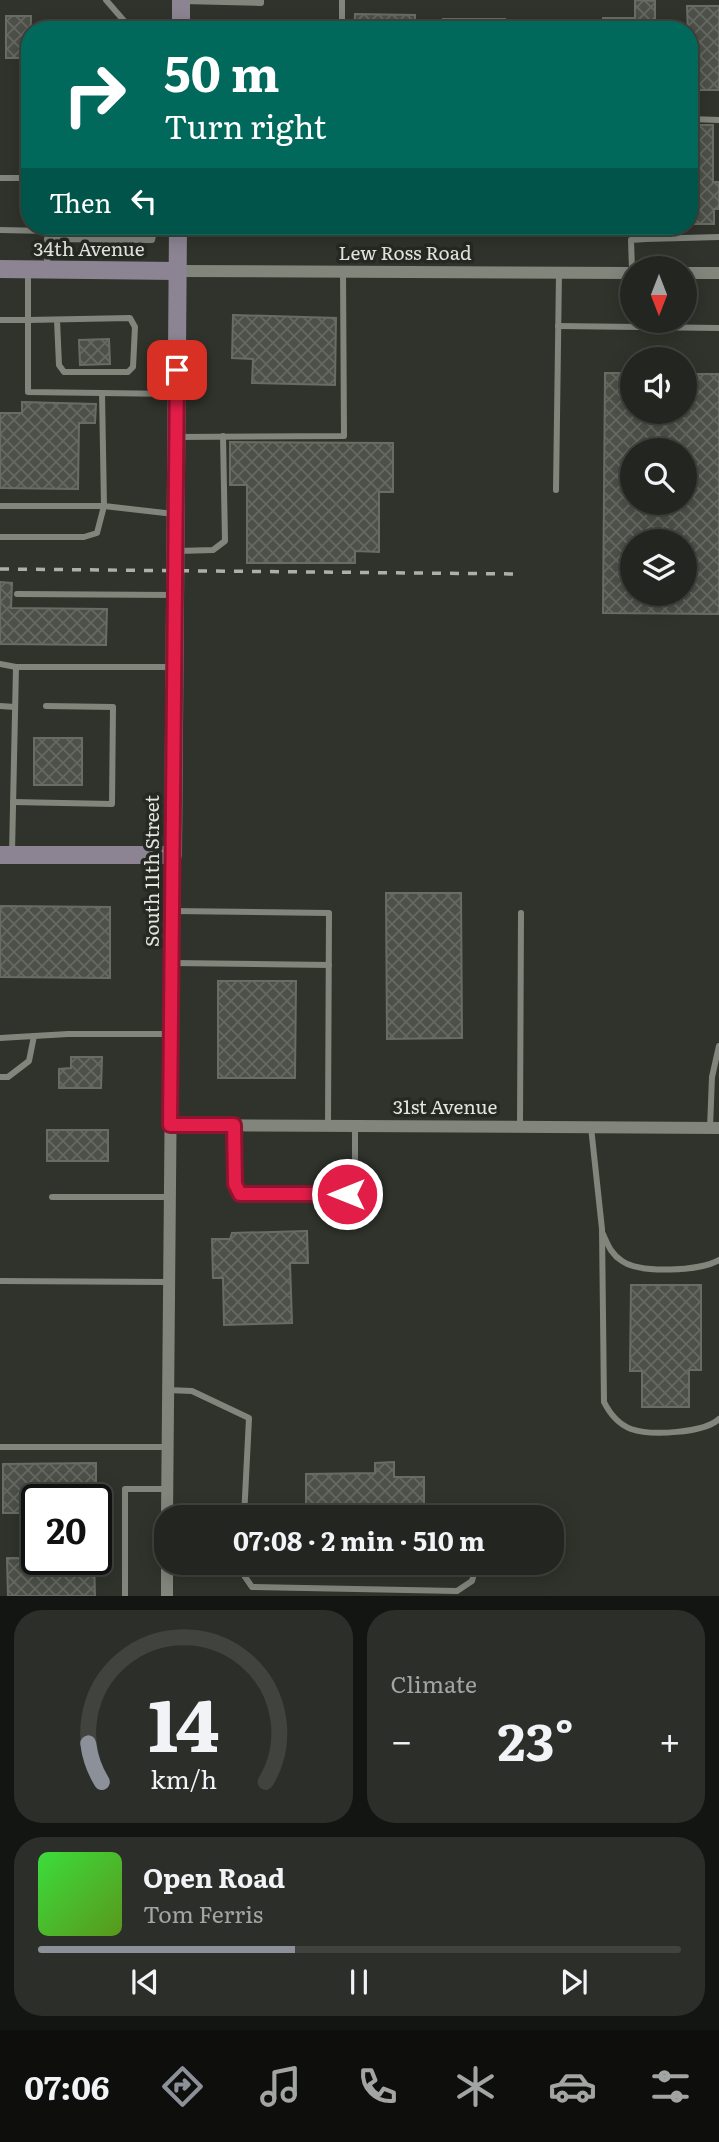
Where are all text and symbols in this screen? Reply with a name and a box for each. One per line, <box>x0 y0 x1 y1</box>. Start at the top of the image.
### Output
text: 50 m <box>164 34 280 107</box>
icon: right <box>49 49 140 140</box>
text: Turn right <box>164 101 326 149</box>
text: Then <box>49 182 111 221</box>
icon: left <box>125 182 163 220</box>
street label: 34th Avenue <box>33 234 145 262</box>
street label: Lew Ross Road <box>338 238 472 266</box>
north arrow <box>620 256 696 332</box>
map controls <box>620 256 697 606</box>
pin <box>147 340 207 400</box>
button: sound <box>620 347 697 424</box>
icon: arrive <box>158 351 196 389</box>
button: search <box>620 438 697 515</box>
button: layers <box>620 529 697 606</box>
street label: South 11th Street <box>137 795 165 947</box>
street label: 31st Avenue <box>393 1092 497 1120</box>
position arrow <box>310 1157 384 1231</box>
speed limit sign: 20 <box>21 1484 112 1575</box>
text: 07:08 · 2 min · 510 m <box>233 1520 485 1559</box>
text: Climate <box>391 1666 477 1700</box>
text: 14 <box>148 1667 219 1775</box>
text: 23° <box>498 1700 574 1777</box>
text: − <box>391 1710 413 1767</box>
text: + <box>659 1710 681 1767</box>
text: km/h <box>150 1760 217 1797</box>
text: Open Road <box>143 1857 285 1896</box>
text: Tom Ferris <box>143 1896 263 1930</box>
icon: previous <box>126 1963 164 2001</box>
icon: pause <box>340 1963 378 2001</box>
icon: next <box>555 1963 593 2001</box>
text: 07:06 <box>24 2062 110 2110</box>
icon: directions <box>158 2062 207 2111</box>
icon: music <box>256 2062 305 2111</box>
icon: phone <box>353 2062 402 2111</box>
icon: climate <box>451 2062 500 2111</box>
icon: car <box>548 2062 597 2111</box>
icon: filters <box>646 2062 695 2111</box>

